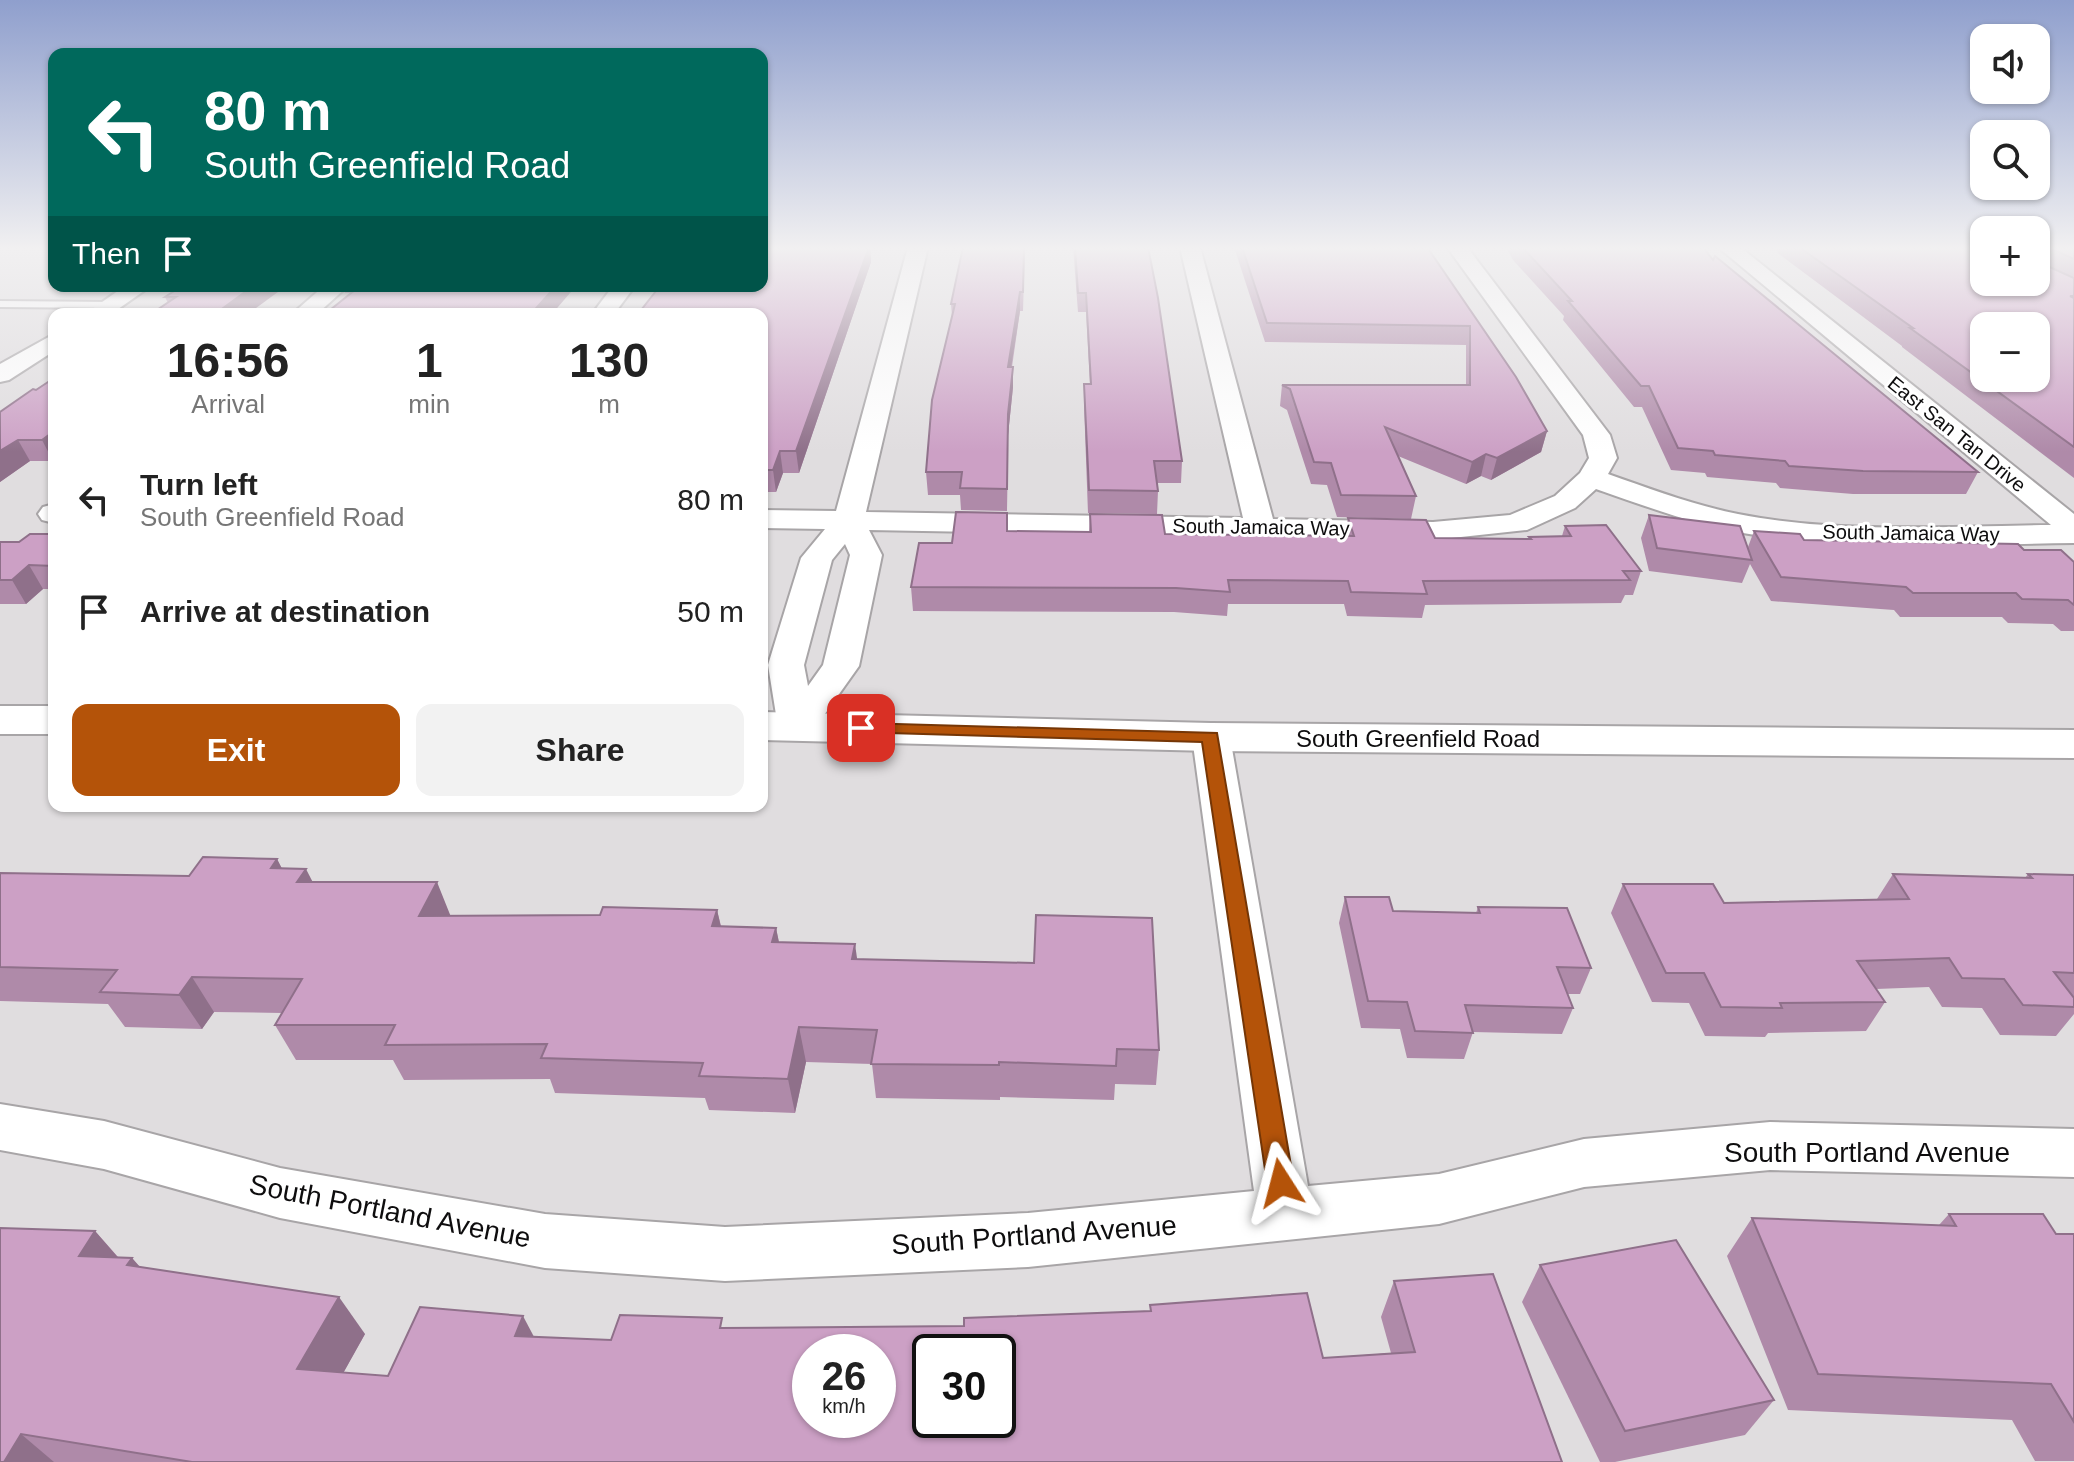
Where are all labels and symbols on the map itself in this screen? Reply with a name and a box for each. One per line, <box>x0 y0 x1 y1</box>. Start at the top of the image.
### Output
street label: East San Tan Drive <box>1884 372 2030 496</box>
street label: South Jamaica Way <box>1172 514 1350 540</box>
street label: South Jamaica Way <box>1822 520 2000 546</box>
pin <box>827 694 895 762</box>
street label: South Greenfield Road <box>1296 725 1540 752</box>
street label: South Portland Avenue <box>1724 1137 2010 1168</box>
position arrow <box>1239 1141 1323 1225</box>
street label: South Portland Avenue <box>247 1169 533 1253</box>
street label: South Portland Avenue <box>890 1210 1178 1260</box>
speed limit sign: 30 <box>912 1334 1016 1438</box>

